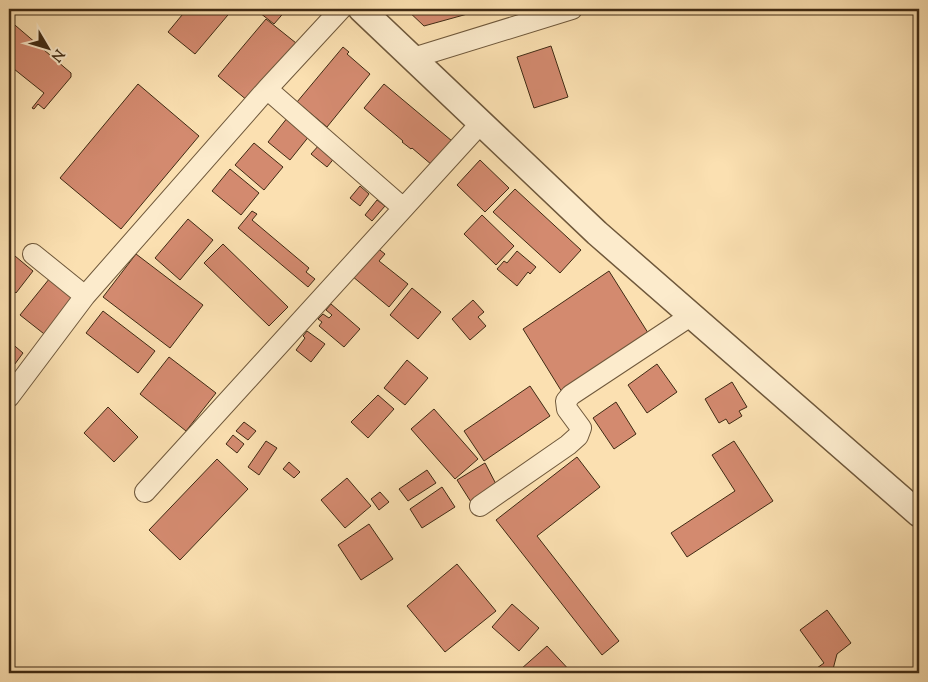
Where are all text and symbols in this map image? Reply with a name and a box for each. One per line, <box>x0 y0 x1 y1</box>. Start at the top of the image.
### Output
north arrow <box>22 22 72 72</box>
text: N <box>45 44 68 65</box>

